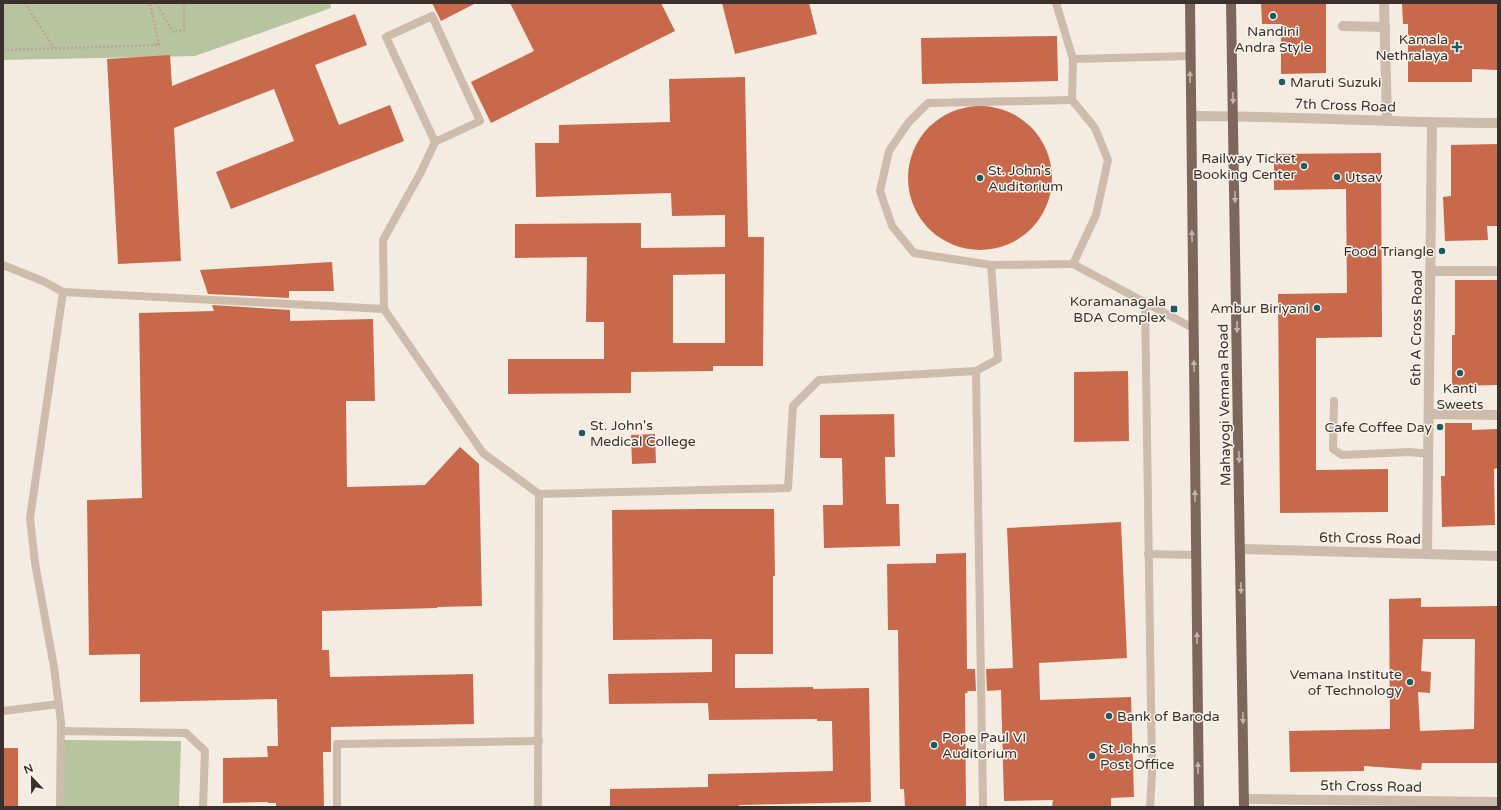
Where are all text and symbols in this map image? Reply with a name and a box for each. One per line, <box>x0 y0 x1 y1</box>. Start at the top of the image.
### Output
marker: Nandini Andra Style <box>1268 11 1278 21</box>
place label: Nandini Andra Style <box>1234 23 1312 56</box>
place label: Kamala Nethralaya <box>1375 31 1448 64</box>
marker: Kamala Nethralaya <box>1451 41 1463 53</box>
one-way arrow <box>1187 70 1193 83</box>
place label: Maruti Suzuki <box>1290 74 1381 91</box>
marker: Maruti Suzuki <box>1277 77 1287 87</box>
one-way arrow <box>1230 92 1236 105</box>
street label: 7th Cross Road <box>1294 95 1396 116</box>
place label: Railway Ticket Booking Center <box>1193 150 1297 183</box>
marker: Railway Ticket Booking Center <box>1299 161 1309 171</box>
place label: St. John's Auditorium <box>988 162 1063 195</box>
place label: Utsav <box>1345 169 1383 186</box>
marker: Utsav <box>1332 172 1342 182</box>
marker: St. John's Auditorium <box>975 173 985 183</box>
one-way arrow <box>1232 191 1238 204</box>
one-way arrow <box>1189 229 1195 242</box>
place label: Food Triangle <box>1343 243 1434 260</box>
marker: Food Triangle <box>1437 246 1447 256</box>
street label: 6th A Cross Road <box>1407 270 1426 386</box>
place label: Koramanagala BDA Complex <box>1070 293 1166 326</box>
place label: Ambur Biriyani <box>1210 300 1309 317</box>
marker: Ambur Biriyani <box>1312 303 1322 313</box>
marker: Koramanagala BDA Complex <box>1169 304 1179 314</box>
one-way arrow <box>1234 321 1240 334</box>
street label: Mahayogi Vemana Road <box>1215 324 1234 486</box>
one-way arrow <box>1191 359 1197 372</box>
marker: Kanti Sweets <box>1455 368 1465 378</box>
place label: Kanti Sweets <box>1436 380 1484 413</box>
place label: St. John's Medical College <box>590 417 696 450</box>
place label: Cafe Coffee Day <box>1325 419 1432 436</box>
marker: Cafe Coffee Day <box>1435 422 1445 432</box>
marker: St. John's Medical College <box>577 428 587 438</box>
one-way arrow <box>1236 451 1242 464</box>
one-way arrow <box>1192 489 1198 502</box>
street label: 6th Cross Road <box>1319 529 1421 548</box>
one-way arrow <box>1238 582 1245 594</box>
one-way arrow <box>1194 631 1200 644</box>
place label: Vemana Institute of Technology <box>1289 666 1402 699</box>
marker: Vemana Institute of Technology <box>1405 677 1415 687</box>
place label: Bank of Baroda <box>1117 708 1220 725</box>
marker: Bank of Baroda <box>1104 711 1114 721</box>
one-way arrow <box>1240 712 1246 725</box>
place label: Pope Paul VI Auditorium <box>942 729 1026 762</box>
marker: Pope Paul VI Auditorium <box>929 740 939 750</box>
place label: St Johns Post Office <box>1100 740 1175 773</box>
marker: St Johns Post Office <box>1087 751 1097 761</box>
north arrow <box>12 758 52 798</box>
one-way arrow <box>1195 761 1201 774</box>
text: N <box>22 762 35 777</box>
street label: 5th Cross Road <box>1320 777 1422 796</box>

